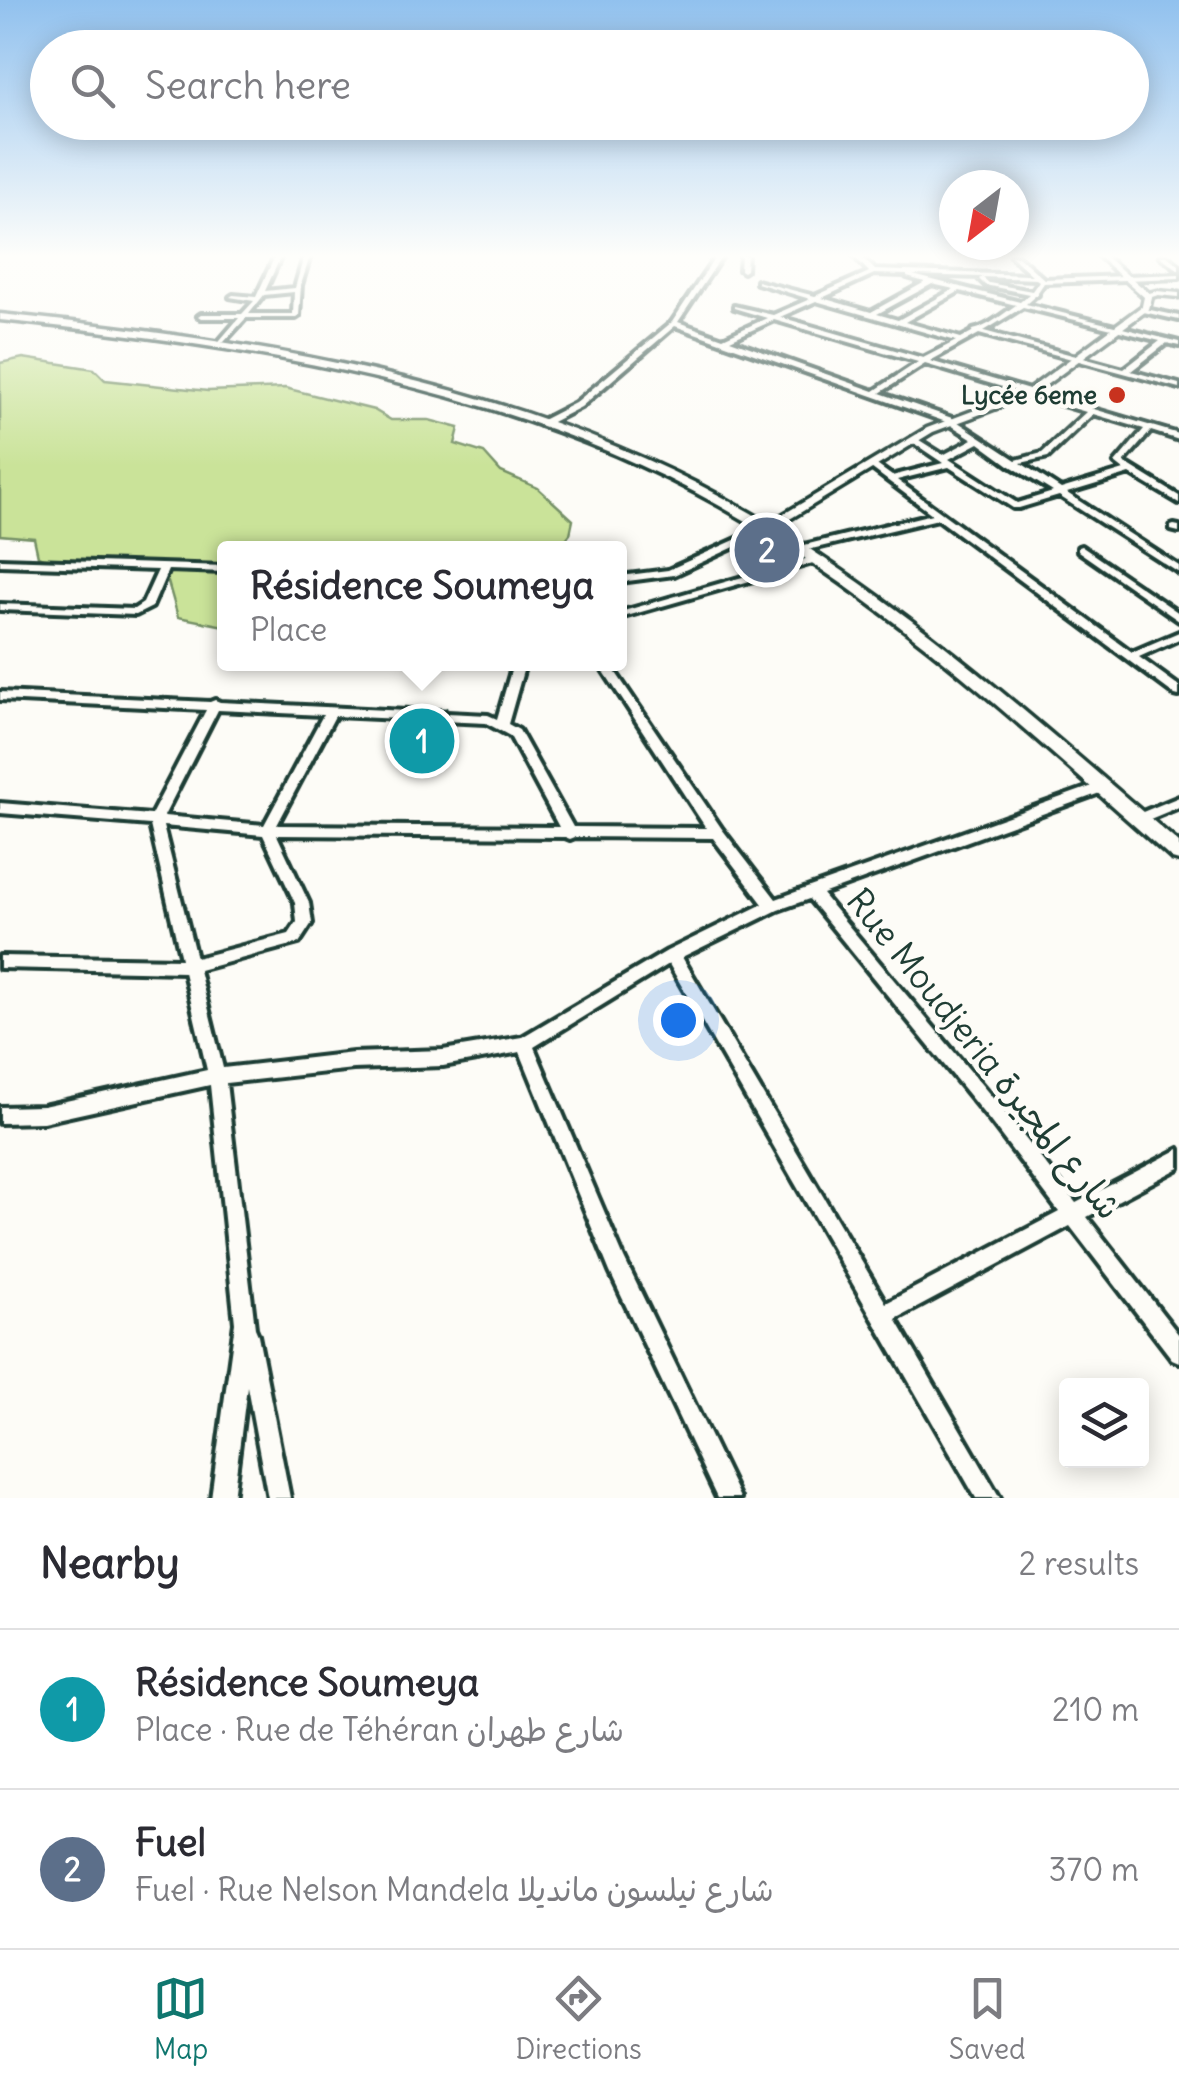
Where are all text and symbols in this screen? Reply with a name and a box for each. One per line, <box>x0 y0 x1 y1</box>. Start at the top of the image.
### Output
search box <box>30 30 1149 140</box>
icon: search <box>65 58 120 113</box>
text: Search here <box>145 62 351 109</box>
north arrow <box>939 170 1029 260</box>
place label: Lycée 6eme <box>961 379 1097 411</box>
marker: Lycée 6eme <box>1106 384 1128 406</box>
pin: 2 <box>734 512 800 588</box>
popup <box>217 541 627 671</box>
text: Résidence Soumeya <box>250 562 594 609</box>
text: Place <box>250 609 327 650</box>
pin: 1 <box>390 704 454 778</box>
street label: Rue Moudjeria شارع المجيرة <box>835 879 1132 1230</box>
your location <box>653 995 704 1046</box>
map controls <box>1059 1378 1149 1468</box>
button: layers <box>1059 1378 1149 1468</box>
text: Nearby <box>40 1537 179 1589</box>
text: 2 results <box>1019 1543 1139 1584</box>
text: Résidence Soumeya <box>135 1659 479 1706</box>
text: 1 <box>66 1689 79 1730</box>
text: 210 m <box>1052 1689 1139 1730</box>
text: Place · Rue de Téhéran شارع طهران <box>135 1709 624 1750</box>
text: Fuel <box>135 1819 206 1866</box>
text: 2 <box>64 1849 81 1890</box>
text: 370 m <box>1048 1849 1139 1890</box>
text: Fuel · Rue Nelson Mandela شارع نيلسون مانديلا <box>135 1869 774 1910</box>
tab: Map <box>153 1971 208 2067</box>
tab: Directions <box>515 1971 642 2067</box>
tab: Saved <box>949 1971 1026 2067</box>

